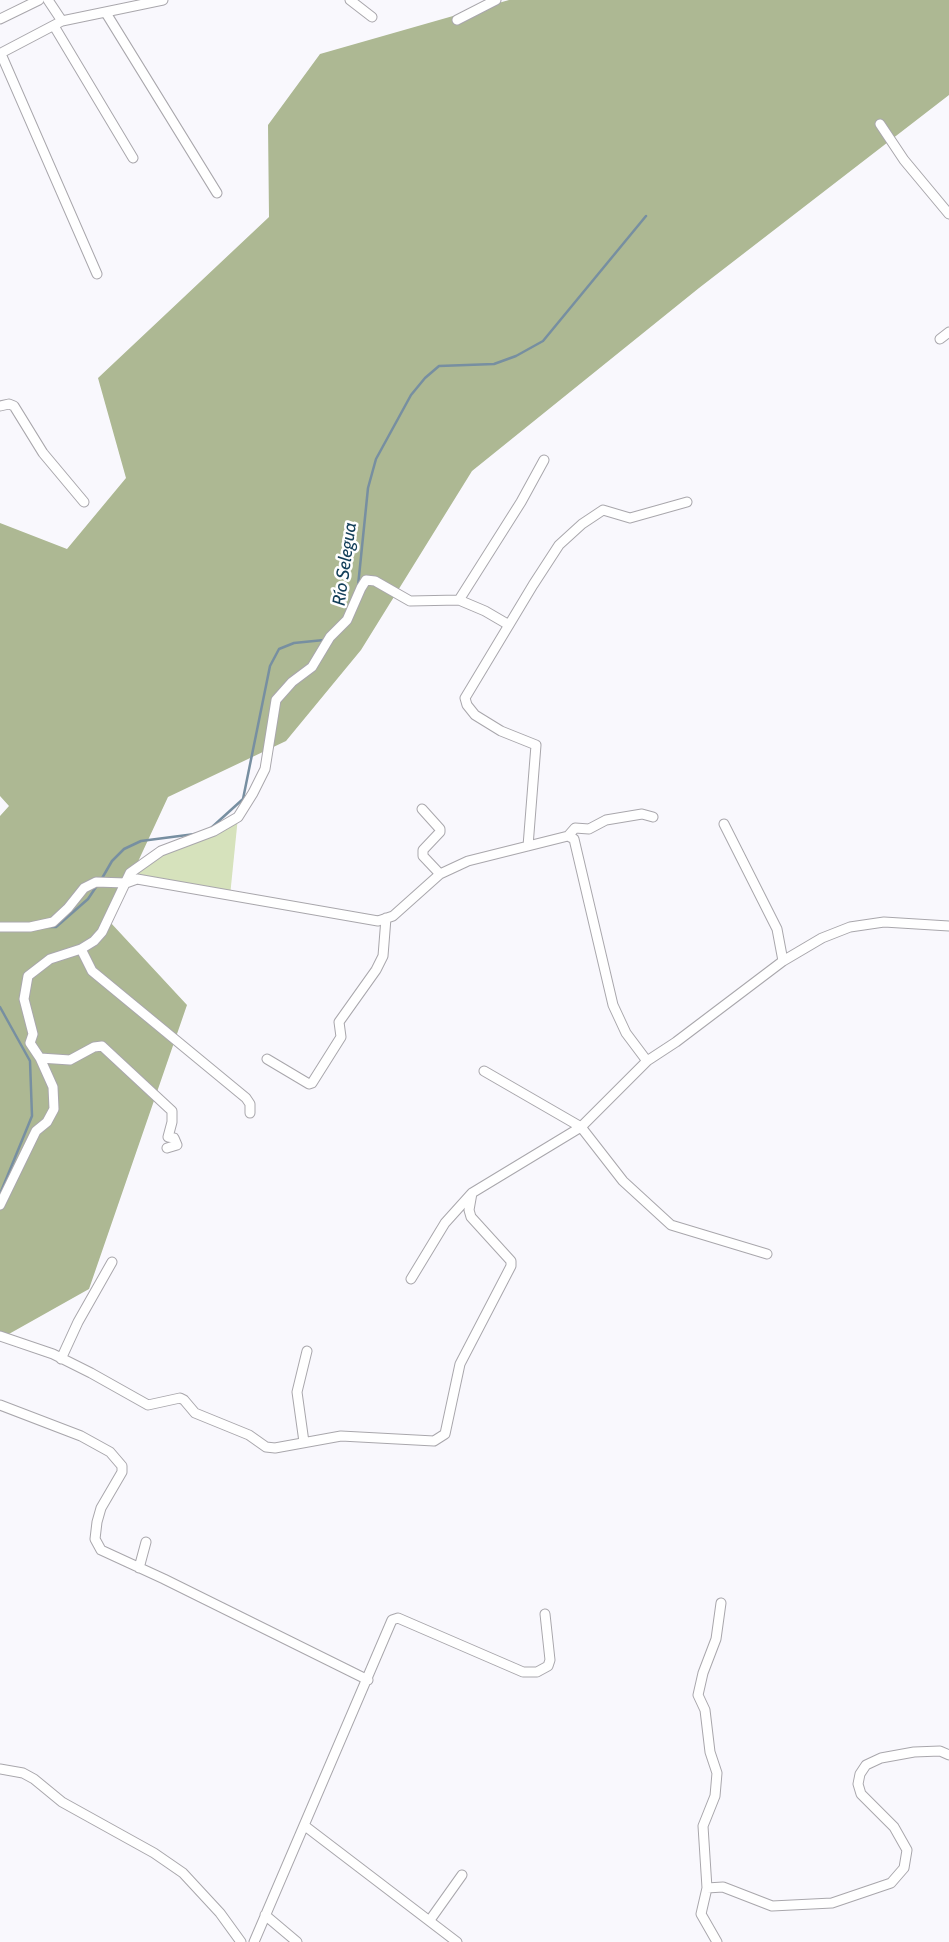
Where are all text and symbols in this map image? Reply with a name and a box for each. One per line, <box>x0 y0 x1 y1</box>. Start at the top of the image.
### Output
water label: Río Selegua <box>328 521 362 607</box>

